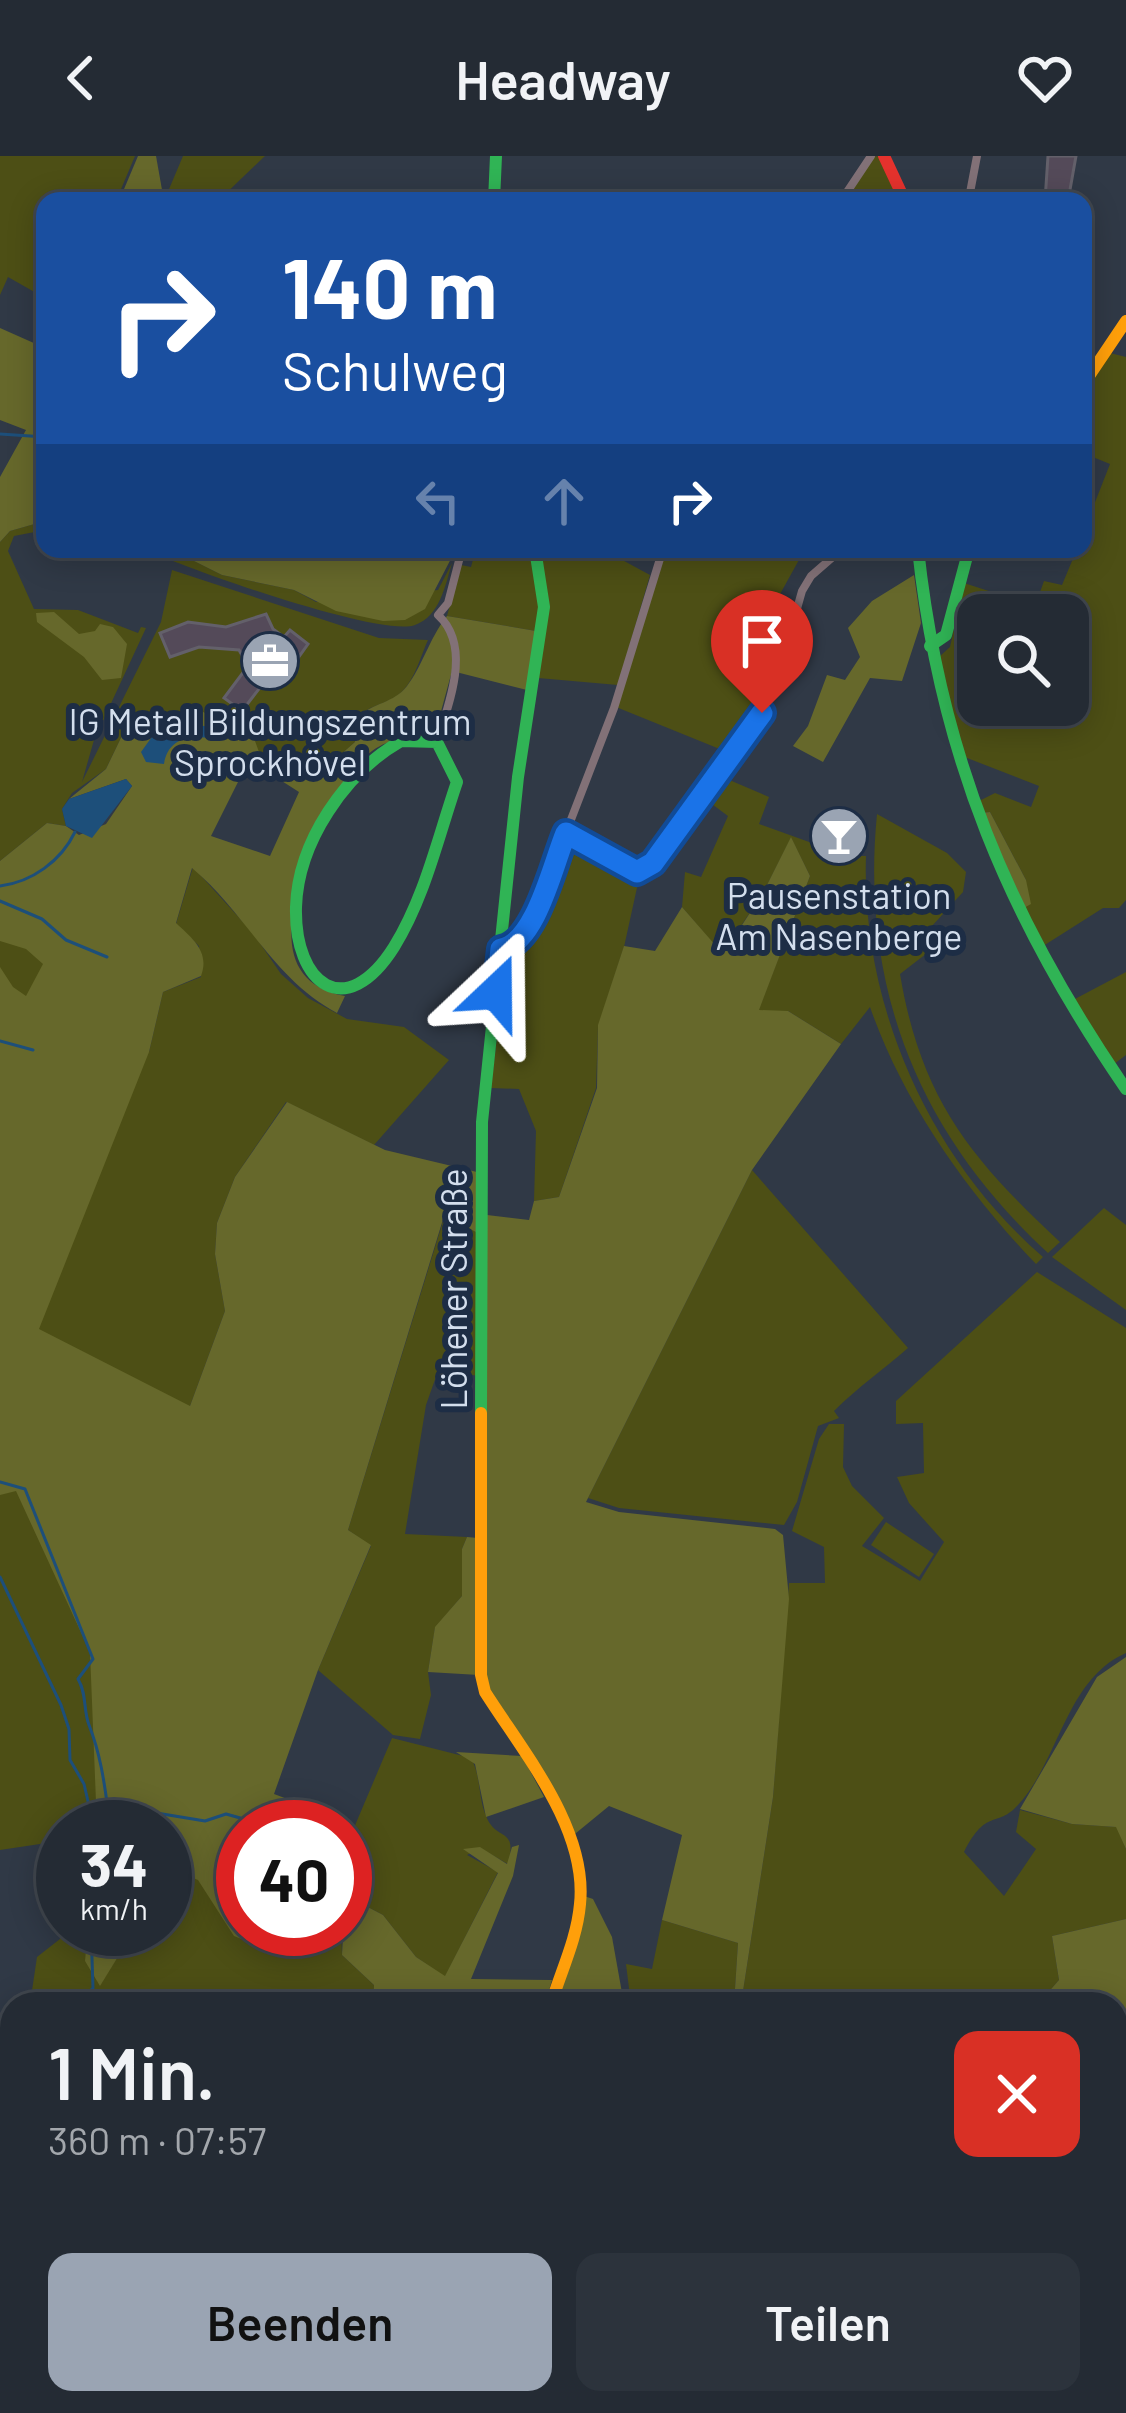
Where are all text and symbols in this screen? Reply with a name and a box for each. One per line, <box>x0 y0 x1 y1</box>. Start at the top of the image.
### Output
icon: back <box>48 45 114 111</box>
icon: heart <box>1012 45 1078 111</box>
text: Headway <box>455 46 671 111</box>
text: 140 m <box>282 235 497 336</box>
icon: right <box>84 240 240 396</box>
text: Schulweg <box>282 337 508 402</box>
icon: left <box>405 468 471 534</box>
icon: ahead <box>531 468 597 534</box>
icon: right <box>657 468 723 534</box>
pin <box>711 590 813 713</box>
map controls <box>957 594 1089 726</box>
button: search <box>957 594 1089 726</box>
icon: arrive <box>729 608 795 674</box>
office icon: IG Metall Bildungszentrum Sprockhövel <box>239 630 301 692</box>
place label: IG Metall Bildungszentrum Sprockhövel <box>68 699 472 783</box>
bar icon: Pausenstation Am Nasenberge <box>808 805 870 867</box>
place label: Pausenstation Am Nasenberge <box>715 873 963 957</box>
position arrow <box>433 929 559 1055</box>
street label: Löhener Straße <box>431 1168 474 1410</box>
speed limit sign: 40 <box>216 1800 372 1956</box>
text: 34 <box>80 1827 148 1899</box>
text: km/h <box>80 1890 148 1926</box>
text: 1 Min. <box>48 2028 216 2114</box>
button: close <box>954 2031 1080 2157</box>
text: 360 m · 07:57 <box>48 2116 266 2163</box>
button: Beenden <box>48 2253 552 2391</box>
button: Teilen <box>576 2253 1080 2391</box>

